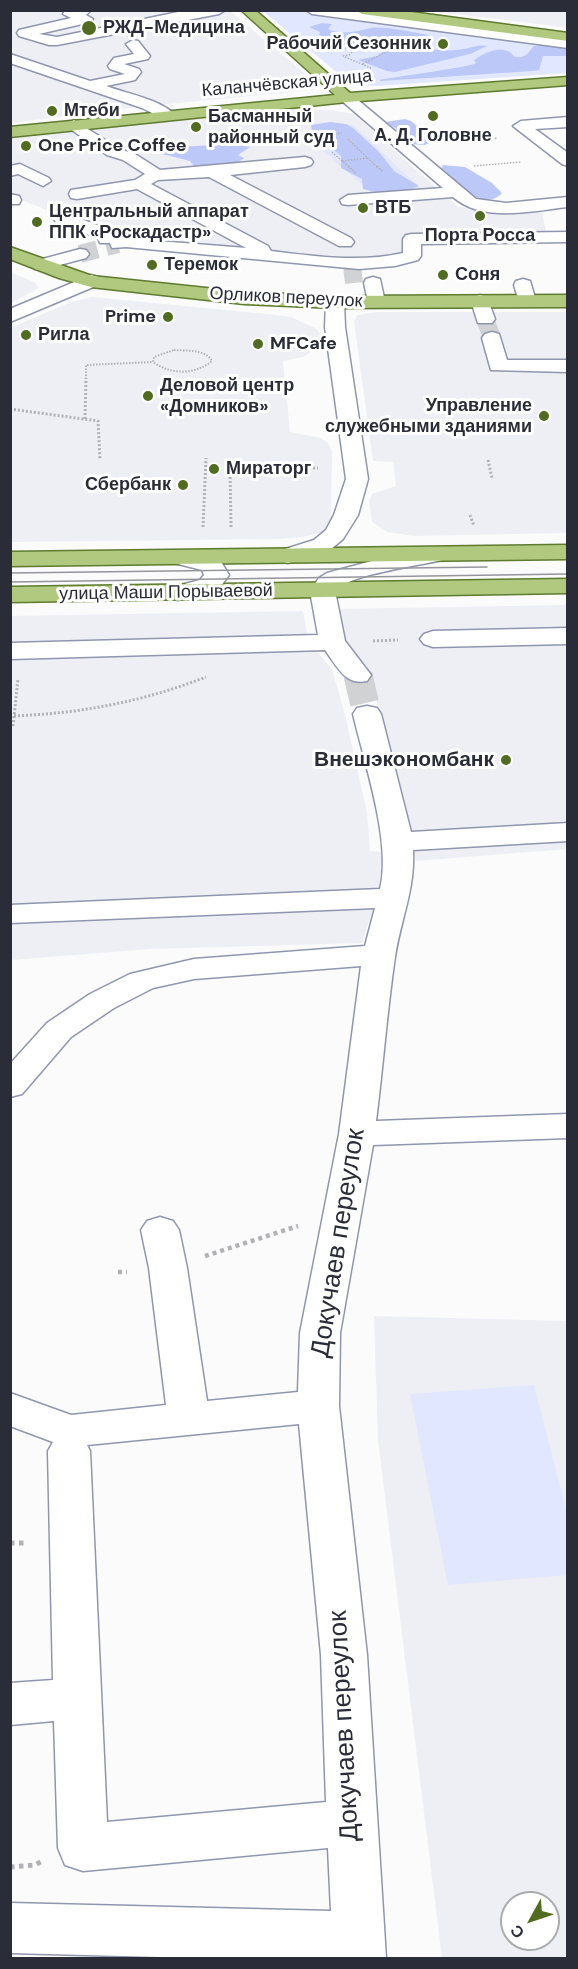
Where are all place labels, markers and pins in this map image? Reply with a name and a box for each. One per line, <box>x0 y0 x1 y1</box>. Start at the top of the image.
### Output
place label: РЖД-Медицина <box>103 17 245 39</box>
marker: РЖД-Медицина <box>80 19 98 37</box>
place label: Рабочий Сезонник <box>266 33 431 55</box>
marker: Рабочий Сезонник <box>436 37 450 51</box>
place label: Мтеби <box>64 100 120 122</box>
marker: Мтеби <box>45 104 59 118</box>
place label: Басманный районный суд <box>208 106 334 148</box>
marker: А. Д. Головне <box>426 109 440 123</box>
marker: Басманный районный суд <box>189 120 203 134</box>
place label: А. Д. Головне <box>374 125 492 147</box>
place label: One Price Coffee <box>38 135 187 157</box>
marker: One Price Coffee <box>19 139 33 153</box>
place label: ВТБ <box>375 197 411 219</box>
place label: Центральный аппарат ППК «Роскадастр» <box>49 201 249 244</box>
marker: ВТБ <box>356 201 370 215</box>
marker: Порта Росса <box>473 209 487 223</box>
marker: Центральный аппарат ППК «Роскадастр» <box>30 215 44 229</box>
place label: Порта Росса <box>425 225 535 247</box>
place label: Теремок <box>164 254 238 276</box>
marker: Теремок <box>145 258 159 272</box>
place label: Соня <box>455 264 500 286</box>
marker: Соня <box>436 268 450 282</box>
place label: Prime <box>105 306 156 328</box>
marker: Prime <box>161 310 175 324</box>
place label: Ригла <box>38 324 90 346</box>
marker: Ригла <box>19 328 33 342</box>
place label: MFCafe <box>270 333 337 355</box>
marker: MFCafe <box>251 337 265 351</box>
place label: Деловой центр «Домников» <box>160 375 294 418</box>
marker: Деловой центр «Домников» <box>141 389 155 403</box>
place label: Управление служебными зданиями <box>325 395 532 438</box>
marker: Управление служебными зданиями <box>537 409 551 423</box>
place label: Мираторг <box>226 458 311 480</box>
marker: Мираторг <box>207 462 221 476</box>
place label: Сбербанк <box>85 474 171 496</box>
marker: Сбербанк <box>176 478 190 492</box>
place label: Внешэкономбанк <box>314 747 494 773</box>
marker: Внешэкономбанк <box>499 753 513 767</box>

